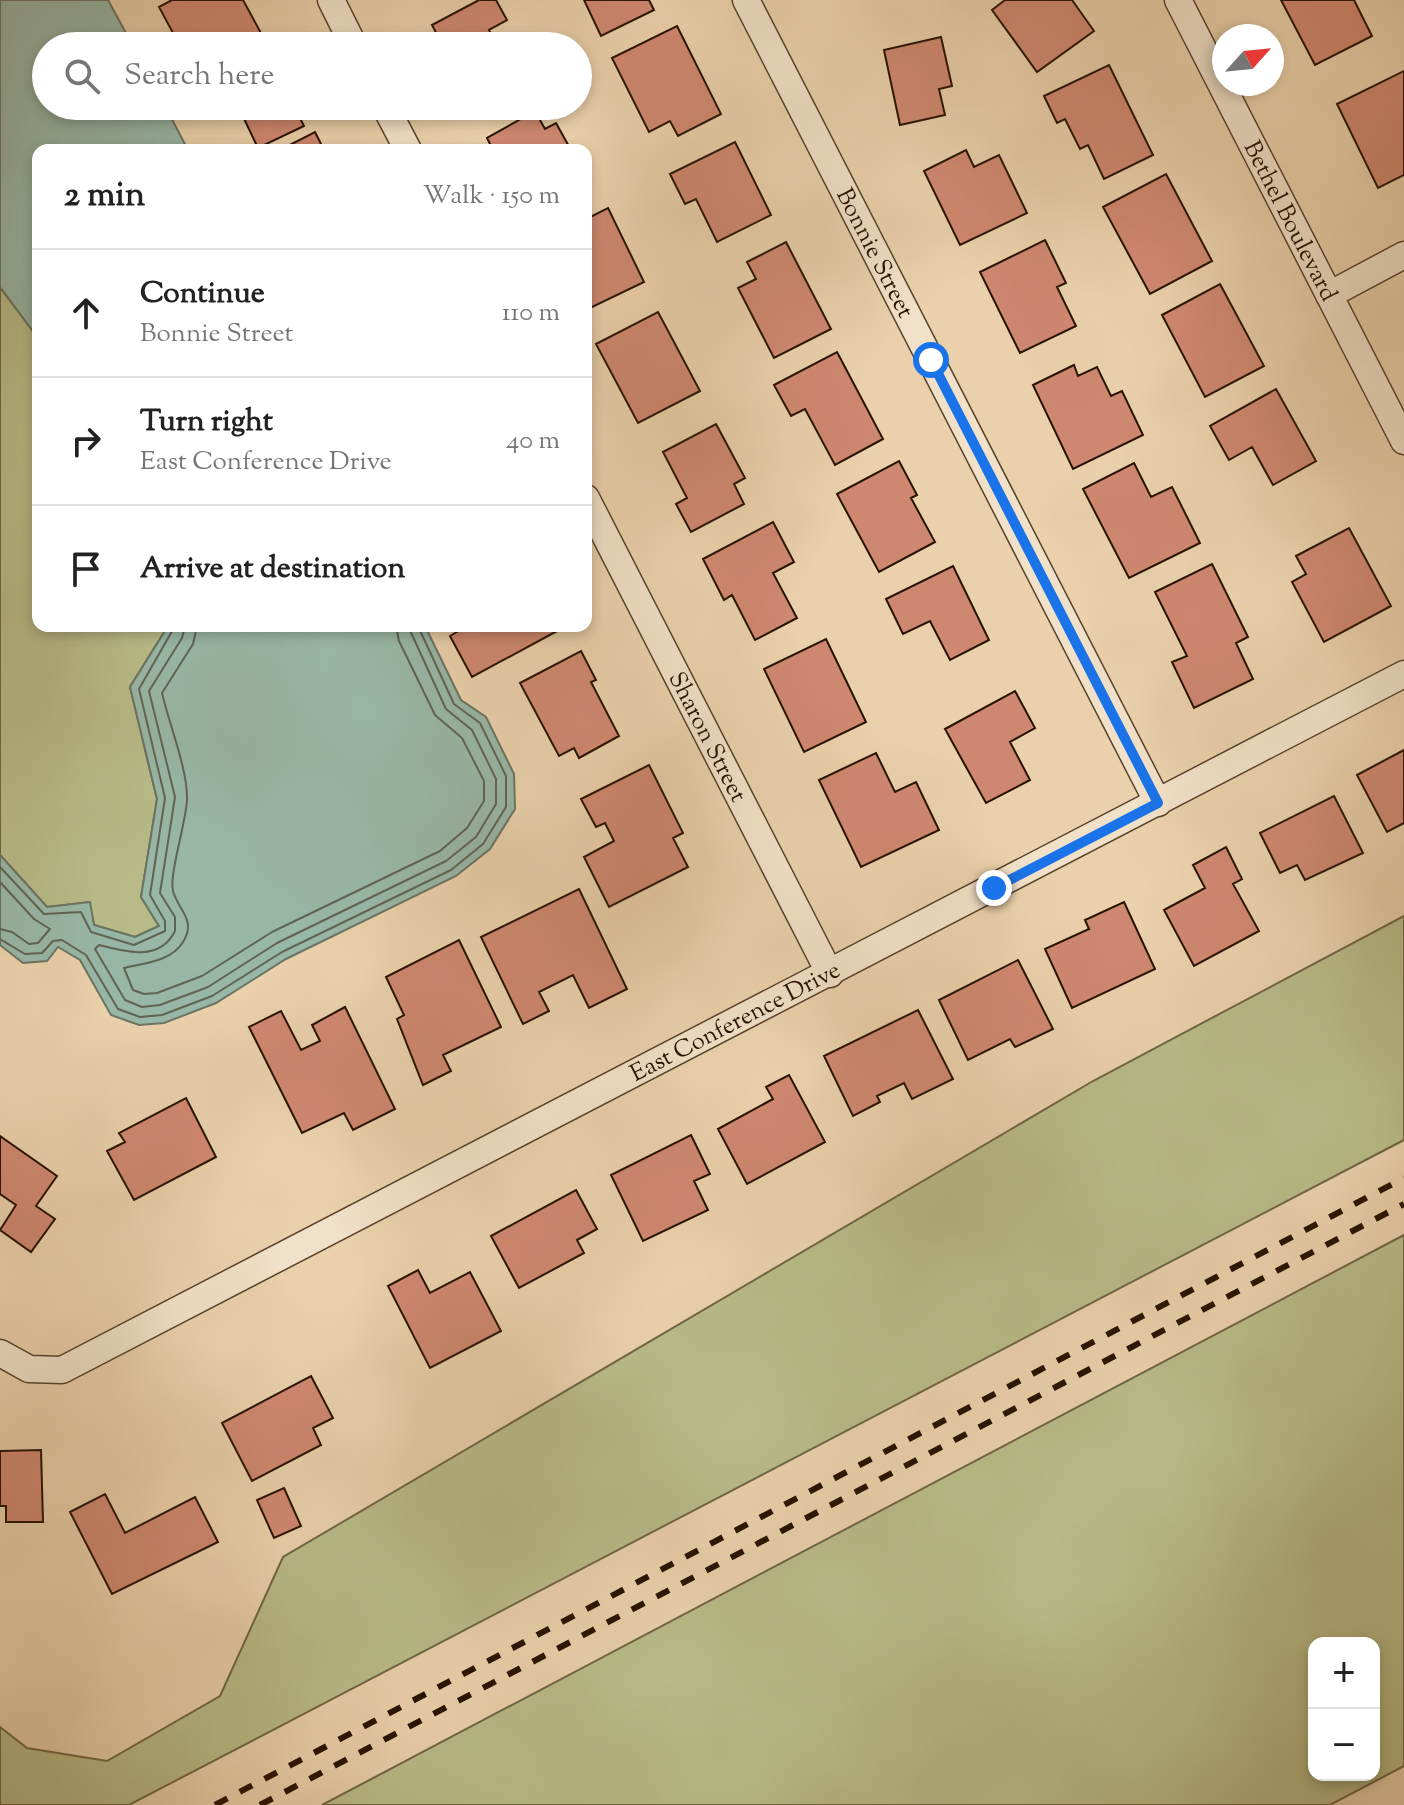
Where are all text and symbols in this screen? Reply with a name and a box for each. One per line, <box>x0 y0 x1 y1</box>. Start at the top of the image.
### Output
north arrow <box>1212 24 1284 96</box>
search box <box>32 32 592 120</box>
icon: search <box>60 54 104 98</box>
text: Search here <box>124 55 274 98</box>
street label: Bethel Boulevard <box>1234 135 1345 308</box>
text: 2 min <box>64 172 145 221</box>
text: Walk · 150 m <box>423 178 560 215</box>
street label: Bonnie Street <box>826 183 921 324</box>
text: Continue <box>140 273 265 316</box>
icon: ahead <box>64 291 108 335</box>
text: 110 m <box>502 295 560 332</box>
text: Bonnie Street <box>140 316 293 353</box>
route start <box>913 342 949 378</box>
text: Turn right <box>140 401 273 444</box>
icon: right <box>64 419 108 463</box>
text: 40 m <box>506 423 560 460</box>
text: East Conference Drive <box>140 444 392 481</box>
icon: arrive <box>64 547 108 591</box>
text: Arrive at destination <box>140 548 405 591</box>
street label: Sharon Street <box>659 666 754 809</box>
route end <box>976 870 1012 906</box>
street label: East Conference Drive <box>625 954 847 1091</box>
map controls <box>1308 1637 1380 1781</box>
button: + <box>1308 1637 1380 1709</box>
button: − <box>1308 1709 1380 1781</box>

